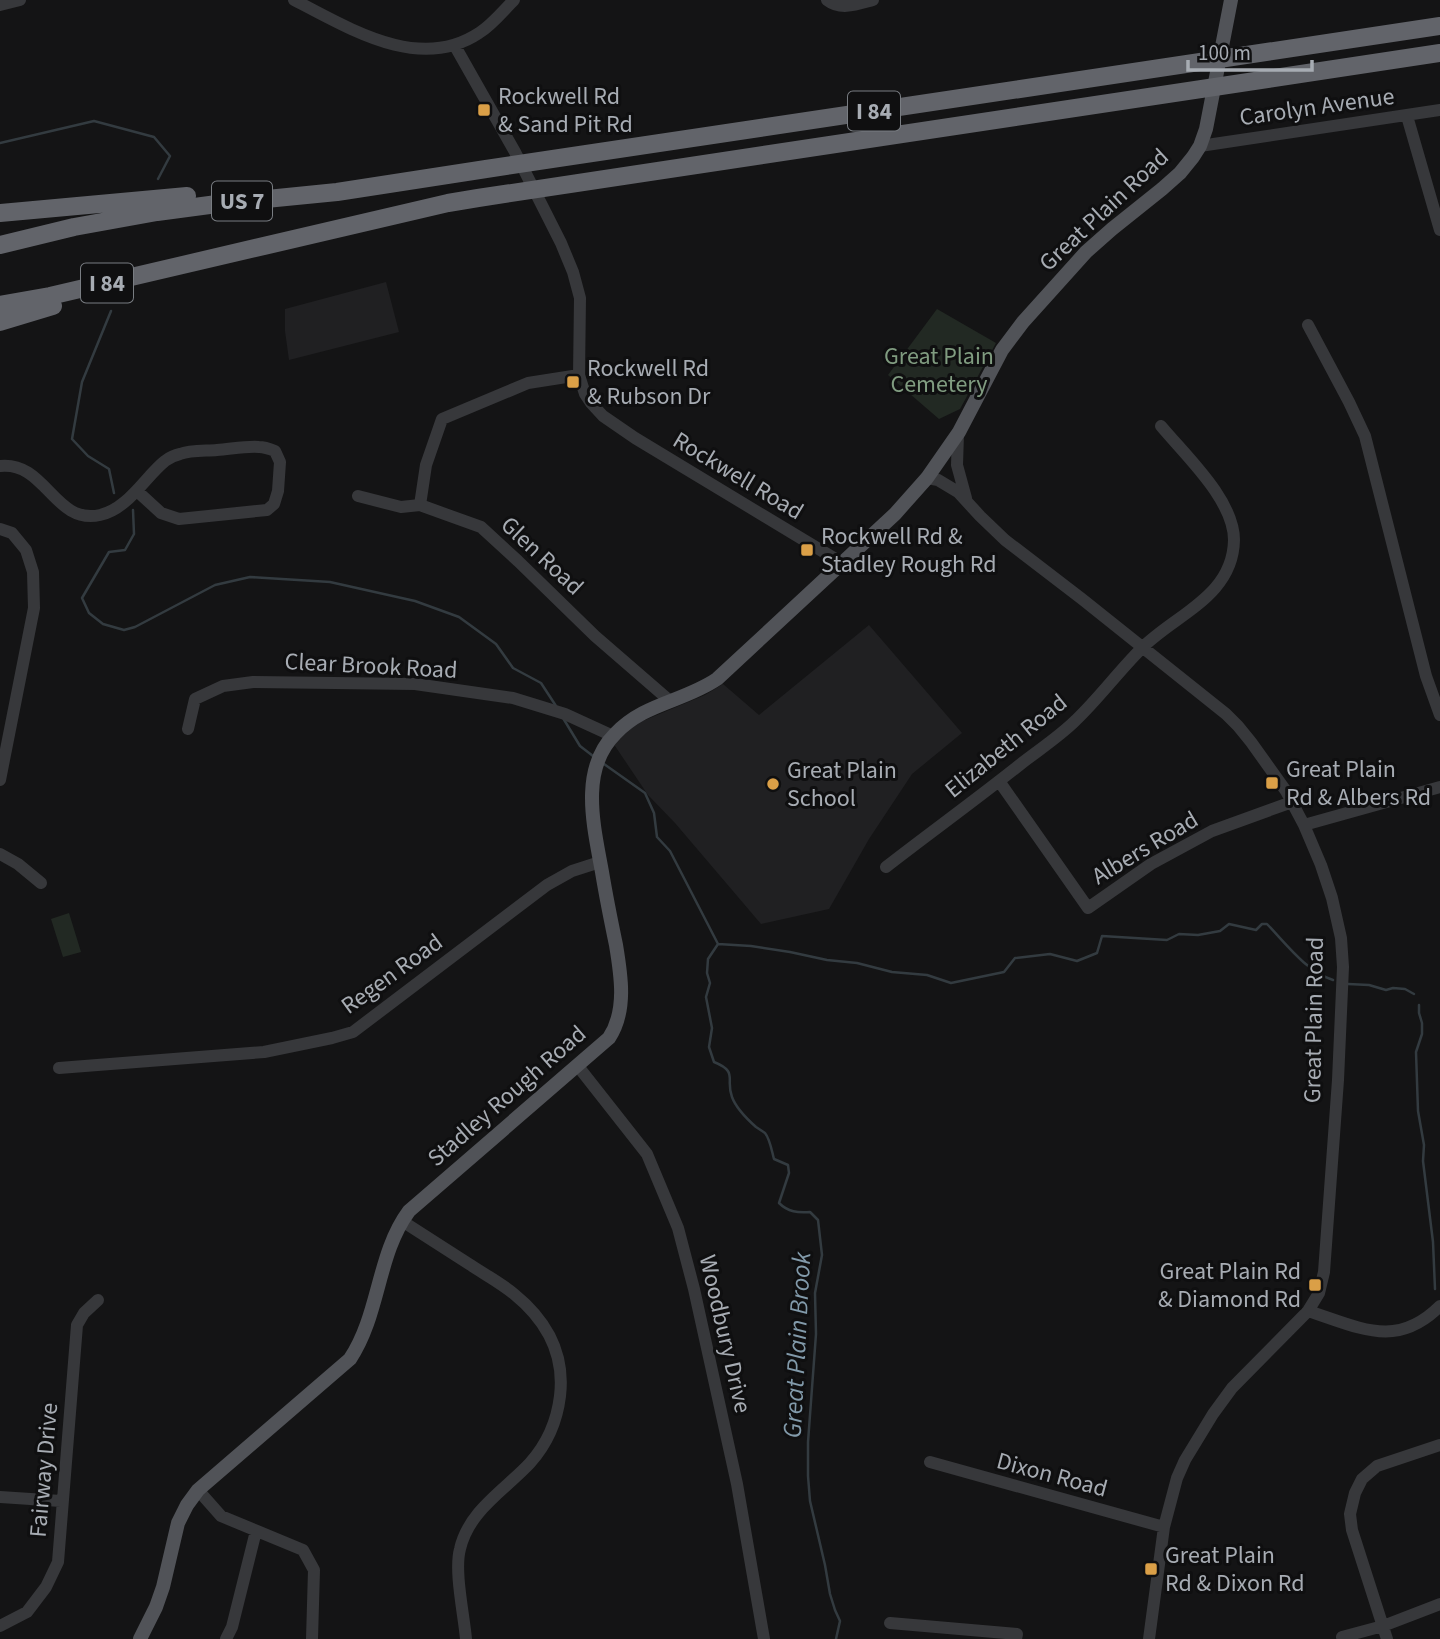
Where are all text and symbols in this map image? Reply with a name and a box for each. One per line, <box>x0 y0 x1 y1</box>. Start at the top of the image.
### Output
scale bar <box>1188 28 1312 72</box>
text: 100 m <box>1198 38 1251 68</box>
place label: Rockwell Rd & Sand Pit Rd <box>498 79 633 142</box>
street label: Carolyn Avenue <box>1237 79 1397 135</box>
road number: I 84 <box>848 92 900 130</box>
marker: Rockwell Rd & Sand Pit Rd <box>476 102 492 118</box>
street label: Great Plain Road <box>1031 140 1177 280</box>
road number: US 7 <box>212 182 272 220</box>
road number: I 84 <box>81 264 133 302</box>
park label: Great Plain Cemetery <box>884 339 994 402</box>
place label: Rockwell Rd & Rubson Dr <box>587 351 711 414</box>
marker: Rockwell Rd & Rubson Dr <box>565 374 581 390</box>
street label: Rockwell Road <box>666 423 810 529</box>
street label: Glen Road <box>493 508 591 604</box>
place label: Rockwell Rd & Stadley Rough Rd <box>821 519 997 582</box>
marker: Rockwell Rd & Stadley Rough Rd <box>799 542 815 558</box>
street label: Clear Brook Road <box>284 644 458 688</box>
street label: Elizabeth Road <box>937 686 1075 806</box>
place label: Great Plain Rd & Albers Rd <box>1286 752 1431 815</box>
place label: Great Plain School <box>787 753 897 816</box>
marker: Great Plain Rd & Albers Rd <box>1264 775 1280 791</box>
marker: Great Plain School <box>765 776 781 792</box>
street label: Albers Road <box>1085 802 1205 894</box>
street label: Regen Road <box>334 925 450 1023</box>
street label: Great Plain Road <box>1295 937 1333 1103</box>
street label: Stadley Rough Road <box>420 1017 594 1175</box>
water label: Great Plain Brook <box>774 1250 820 1439</box>
street label: Woodbury Drive <box>690 1251 760 1417</box>
place label: Great Plain Rd & Diamond Rd <box>1158 1254 1301 1317</box>
marker: Great Plain Rd & Diamond Rd <box>1307 1277 1323 1293</box>
street label: Fairway Drive <box>21 1401 67 1539</box>
street label: Dixon Road <box>993 1443 1111 1507</box>
place label: Great Plain Rd & Dixon Rd <box>1165 1538 1305 1601</box>
marker: Great Plain Rd & Dixon Rd <box>1143 1561 1159 1577</box>

